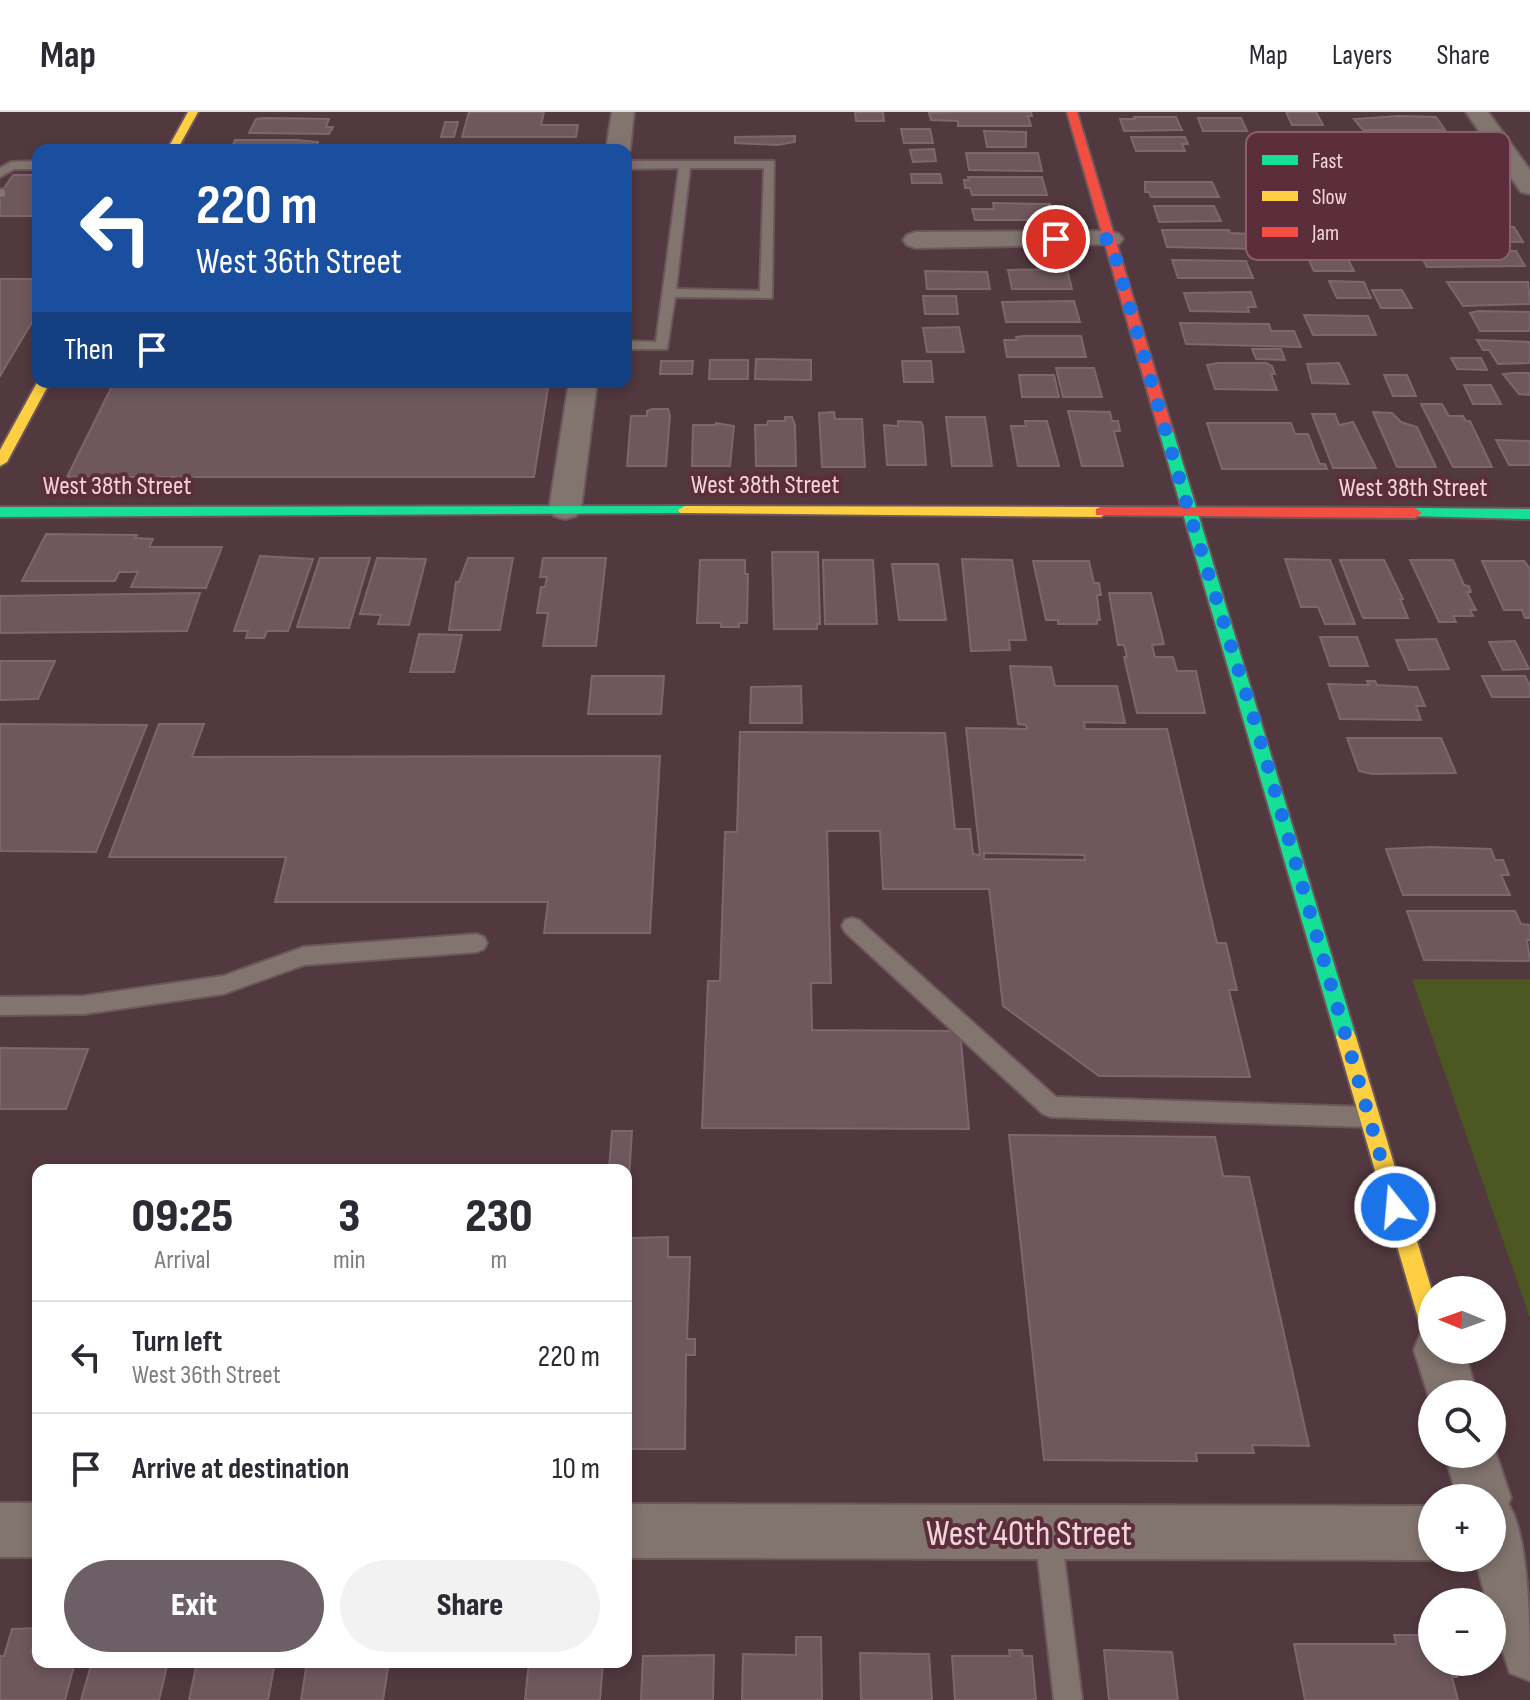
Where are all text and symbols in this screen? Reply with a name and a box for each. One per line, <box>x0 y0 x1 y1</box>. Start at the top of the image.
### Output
text: Map <box>40 33 96 78</box>
text: Map <box>1249 39 1288 72</box>
text: Layers <box>1332 39 1392 72</box>
text: Share <box>1436 39 1490 72</box>
legend <box>1246 132 1510 260</box>
text: Fast <box>1312 148 1343 175</box>
text: 220 m <box>196 173 318 240</box>
icon: left <box>64 176 168 280</box>
text: Slow <box>1312 184 1347 211</box>
pin <box>1022 205 1090 273</box>
icon: arrive <box>1034 217 1078 261</box>
text: Jam <box>1311 220 1339 247</box>
text: West 36th Street <box>196 241 402 284</box>
icon: arrive <box>130 328 174 372</box>
text: Then <box>64 332 114 368</box>
street label: West 38th Street <box>691 470 839 501</box>
street label: West 38th Street <box>43 471 191 502</box>
street label: West 38th Street <box>1339 473 1487 504</box>
position arrow <box>1353 1165 1437 1249</box>
text: 09:25 <box>132 1188 233 1245</box>
text: 3 <box>338 1188 360 1245</box>
text: 230 <box>465 1188 532 1245</box>
text: Arrival <box>155 1245 210 1276</box>
text: min <box>333 1245 366 1276</box>
text: m <box>490 1245 507 1276</box>
north arrow <box>1418 1276 1506 1364</box>
map controls <box>1418 1276 1506 1676</box>
text: Turn left <box>132 1324 222 1360</box>
icon: left <box>64 1335 108 1379</box>
text: 220 m <box>538 1339 600 1375</box>
text: West 36th Street <box>132 1360 281 1391</box>
button: search <box>1418 1380 1506 1468</box>
icon: arrive <box>64 1447 108 1491</box>
text: Arrive at destination <box>132 1451 349 1487</box>
text: 10 m <box>552 1451 600 1487</box>
button: + <box>1418 1484 1506 1572</box>
street label: West 40th Street <box>926 1513 1132 1556</box>
button: Exit <box>64 1560 324 1652</box>
button: Share <box>340 1560 600 1652</box>
button: − <box>1418 1588 1506 1676</box>

